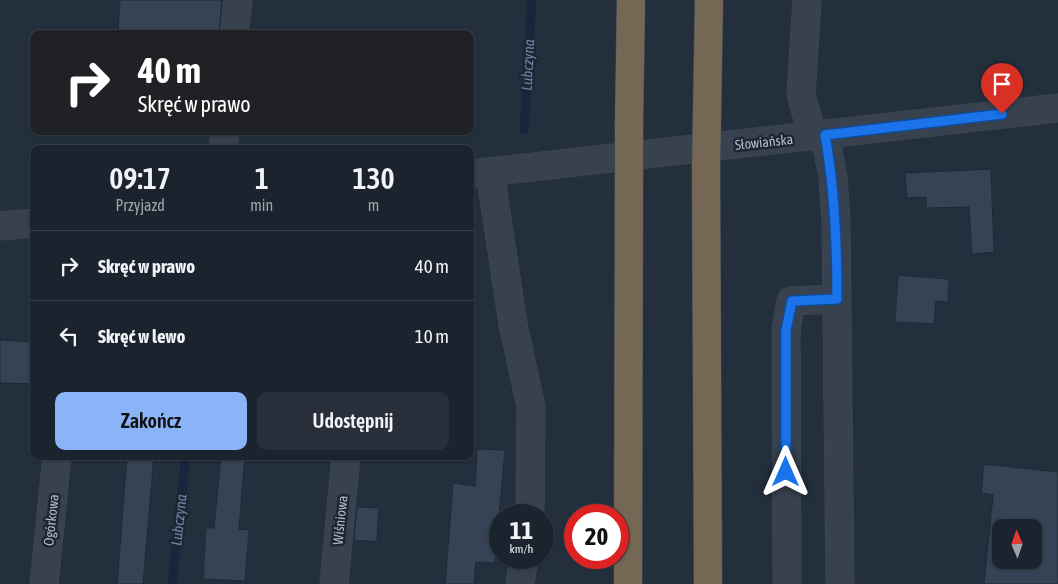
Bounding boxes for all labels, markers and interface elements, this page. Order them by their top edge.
water label: Lubczyna [518,39,537,91]
icon: right [55,50,120,115]
text: 40 m [138,50,201,90]
pin [981,63,1023,114]
icon: arrive [988,70,1016,98]
text: Skręć w prawo [138,91,251,117]
street label: Słowiańska [734,131,794,153]
text: 09:17 [109,161,171,195]
text: 1 [255,161,269,195]
text: 130 [352,161,395,195]
text: Przyjazd [116,196,165,214]
text: min [250,196,273,214]
text: m [368,196,379,214]
icon: right [55,252,83,280]
text: Skręć w prawo [98,255,195,277]
text: 40 m [415,255,449,277]
icon: left [55,322,83,350]
text: Skręć w lewo [98,325,185,347]
text: 10 m [415,325,449,347]
button: Zakończ [55,392,247,450]
button: Udostępnij [257,392,449,450]
position arrow [759,445,811,497]
street label: Ogórkowa [40,493,62,547]
water label: Lubczyna [167,493,190,546]
street label: Wiśniowa [329,495,351,545]
speed limit sign: 20 [564,504,629,569]
text: 11 [510,516,533,544]
north arrow [992,519,1042,569]
map controls [992,519,1042,569]
text: km/h [510,542,533,556]

